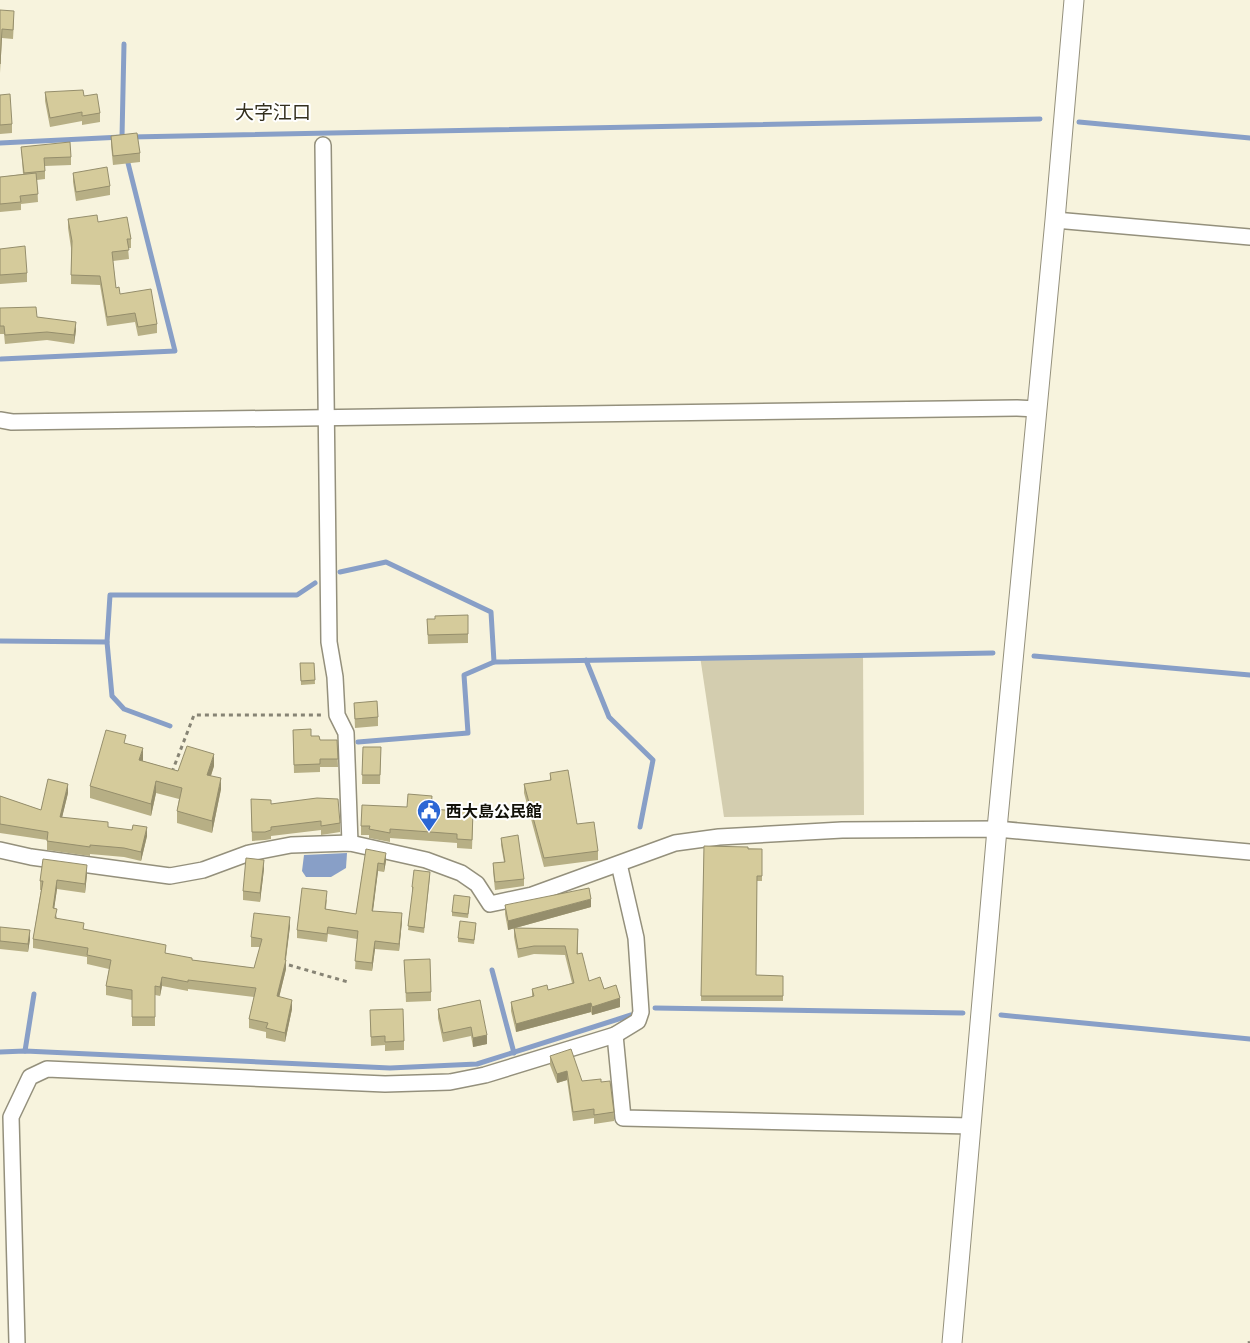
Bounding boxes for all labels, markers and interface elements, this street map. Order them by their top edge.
district label: 大字江口 [235,101,311,123]
public building icon: 西大島公民館 [416,798,442,832]
place label: 西大島公民館 [446,802,542,820]

